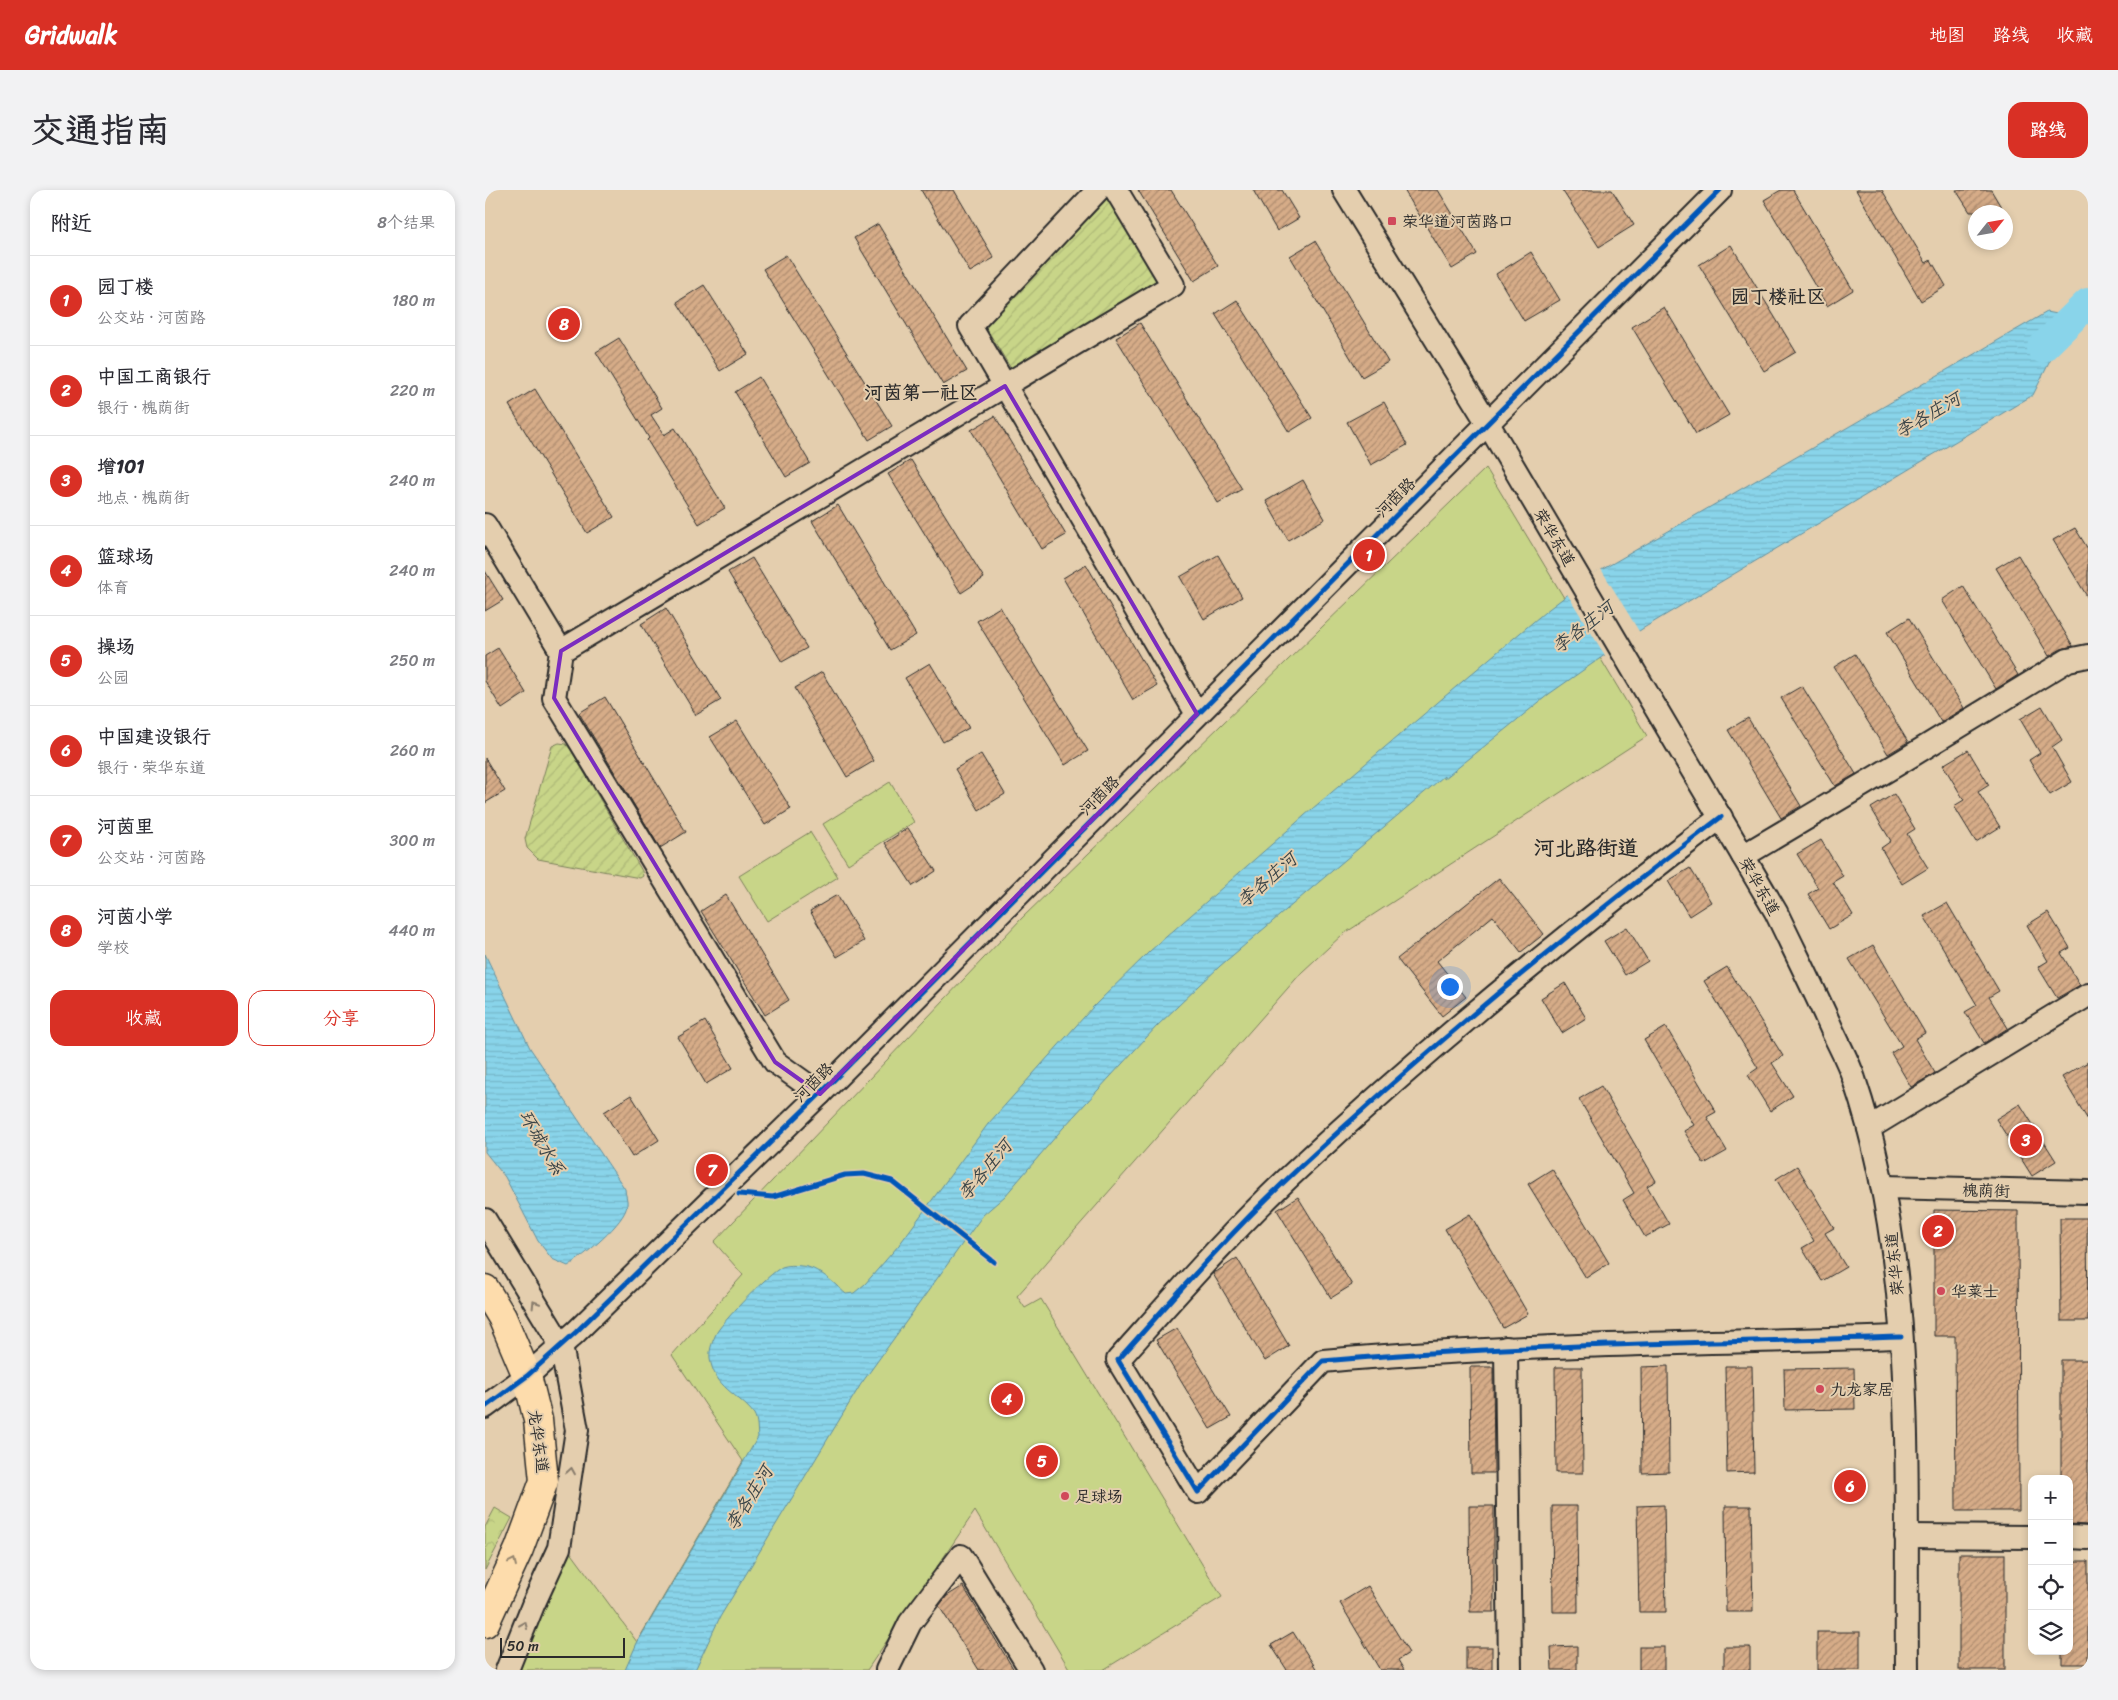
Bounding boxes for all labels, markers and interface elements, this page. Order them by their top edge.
text: Gridwalk [25,14,117,56]
text: 地图 [1929,19,1965,51]
text: 路线 [1993,19,2029,51]
text: 收藏 [2057,19,2093,51]
text: 交通指南 [30,99,170,161]
button: 路线 [2008,102,2088,158]
text: 附近 [50,204,92,242]
north arrow [1968,205,2013,250]
place label: 荣华道河茵路口 [1402,207,1514,236]
text: 8个结果 [377,208,435,237]
marker: 荣华道河茵路口 [1386,215,1398,227]
text: 园丁楼 [97,270,154,303]
district label: 园丁楼社区 [1730,280,1826,313]
text: 1 [63,286,69,315]
text: 180 m [392,286,435,315]
text: 公交站 · 河茵路 [97,303,206,332]
pin: 8 [548,305,580,343]
text: 中国工商银行 [97,360,211,393]
text: 2 [61,376,71,405]
text: 220 m [390,376,435,405]
district label: 河茵第一社区 [864,376,978,409]
water label: 李各庄河 [1889,382,1970,447]
text: 银行 · 槐荫街 [97,393,190,422]
text: 增101 [97,450,144,483]
text: 3 [62,466,70,495]
text: 240 m [389,466,435,495]
street label: 河茵路 [1368,470,1423,525]
text: 地点 · 槐荫街 [97,483,190,512]
street label: 荣华东道 [1526,502,1583,572]
pin: 1 [1353,536,1385,574]
text: 篮球场 [97,540,154,573]
text: 4 [61,556,71,585]
text: 240 m [389,556,435,585]
text: 体育 [97,573,129,602]
water label: 李各庄河 [1545,590,1624,662]
text: 操场 [97,630,135,663]
text: 5 [61,646,71,675]
text: 250 m [389,646,435,675]
text: 公园 [97,663,129,692]
text: 中国建设银行 [97,720,211,753]
text: 6 [61,736,71,765]
text: 260 m [390,736,435,765]
text: 银行 · 荣华东道 [97,753,206,782]
street label: 河茵路 [1072,768,1127,823]
text: 河茵里 [97,810,154,843]
text: 7 [61,826,71,855]
text: 300 m [390,826,435,855]
district label: 河北路街道 [1534,829,1639,867]
water label: 李各庄河 [1229,842,1307,916]
text: 公交站 · 河茵路 [97,843,206,872]
street label: 荣华东道 [1731,851,1788,921]
text: 河茵小学 [97,900,173,933]
text: 8 [61,916,71,945]
text: 440 m [388,916,435,945]
text: 学校 [97,933,129,962]
your location [1437,974,1463,1000]
button: 收藏 [50,990,238,1046]
button: 分享 [248,990,435,1046]
street label: 河茵路 [786,1055,841,1110]
water label: 环城水系 [510,1104,574,1182]
pin: 3 [2010,1121,2042,1159]
water label: 李各庄河 [950,1130,1022,1208]
pin: 7 [696,1151,728,1189]
street label: 槐荫街 [1962,1176,2010,1205]
pin: 2 [1922,1212,1954,1250]
street label: 荣华东道 [1877,1231,1912,1297]
place label: 华莱士 [1951,1277,1999,1306]
marker: 华莱士 [1935,1285,1947,1297]
one-way arrow [532,1301,542,1310]
place label: 九龙家居 [1830,1375,1894,1404]
pin: 4 [991,1380,1023,1418]
marker: 九龙家居 [1814,1383,1826,1395]
street label: 龙华东道 [520,1407,557,1475]
pin: 5 [1026,1442,1058,1480]
water label: 李各庄河 [716,1456,783,1537]
one-way arrow [565,1466,575,1475]
pin: 6 [1834,1467,1866,1505]
map controls [2028,1475,2073,1655]
button: + [2028,1475,2073,1520]
place label: 足球场 [1075,1482,1123,1511]
marker: 足球场 [1059,1490,1071,1502]
button: − [2028,1520,2073,1565]
one-way arrow [507,1559,517,1568]
button: locate [2028,1565,2073,1610]
button: layers [2028,1610,2073,1655]
one-way arrow [518,1621,529,1630]
text: 50 m [507,1634,539,1659]
scale bar [500,1635,625,1658]

